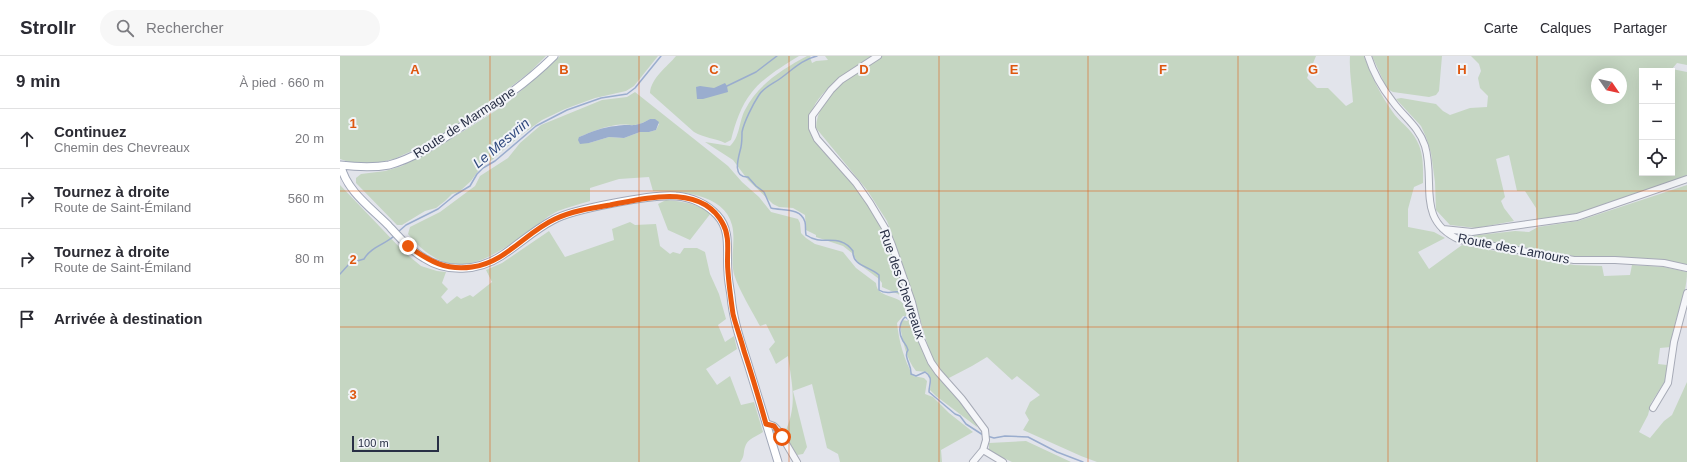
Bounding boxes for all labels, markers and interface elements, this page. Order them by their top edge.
search box [100,10,380,46]
text: Strollr [20,17,76,38]
icon: search [114,17,136,39]
text: Rechercher [146,19,224,36]
text: Carte [1484,20,1518,36]
text: Calques [1540,20,1591,36]
text: Partager [1613,20,1667,36]
text: A [410,62,420,77]
text: B [559,62,569,77]
text: C [709,62,719,77]
text: D [859,62,869,77]
text: E [1010,62,1019,77]
text: F [1159,62,1167,77]
text: G [1308,62,1318,77]
text: H [1457,62,1467,77]
north arrow [1591,68,1627,104]
map controls [1639,68,1675,176]
button: + [1639,68,1675,104]
text: 9 min [16,72,60,91]
text: À pied · 660 m [239,75,324,90]
street label: Route de Marmagne [410,84,518,161]
button: − [1639,104,1675,140]
water label: Le Mesvrin [470,115,533,171]
text: 1 [349,116,357,131]
text: Continuez [54,123,127,140]
icon: ahead [16,128,38,150]
text: 20 m [295,131,324,146]
text: Chemin des Chevreaux [54,140,190,155]
button: locate [1639,140,1675,176]
text: Tournez à droite [54,183,170,200]
icon: right [16,188,38,210]
text: 560 m [288,191,324,206]
text: Route de Saint-Émiland [54,200,191,215]
street label: Rue des Chevreaux [877,227,928,341]
street label: Route des Lamours [1457,230,1572,267]
route end [399,237,417,255]
text: Tournez à droite [54,243,170,260]
icon: right [16,248,38,270]
text: 80 m [295,251,324,266]
text: 2 [349,252,357,267]
text: Route de Saint-Émiland [54,260,191,275]
icon: arrive [16,308,38,330]
text: Arrivée à destination [54,310,202,327]
text: 3 [349,387,357,402]
route start [773,428,791,446]
scale bar [352,434,439,453]
text: 100 m [358,437,389,449]

